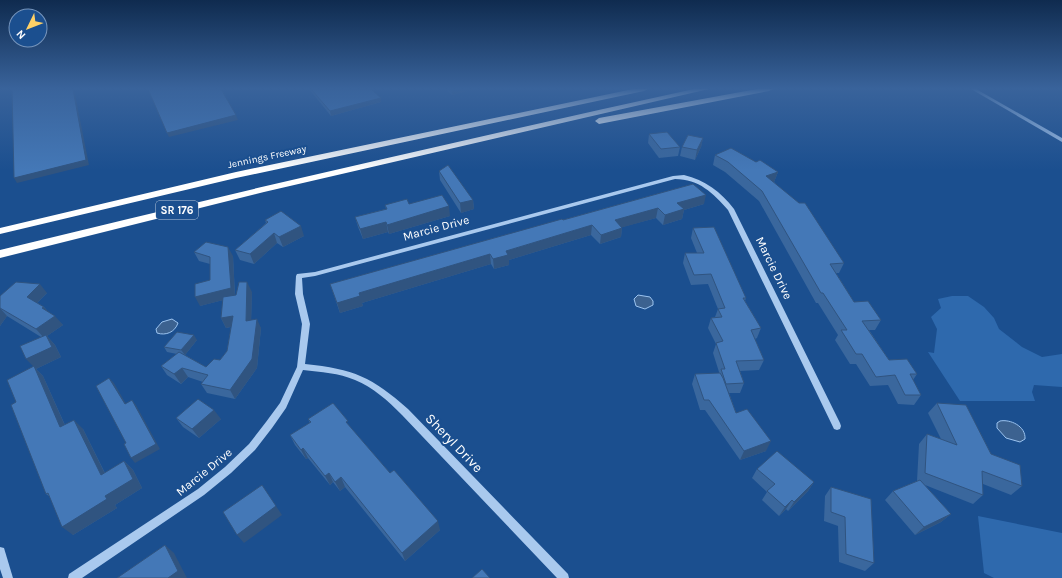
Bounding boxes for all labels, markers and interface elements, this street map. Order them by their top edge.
north arrow [8,8,48,48]
text: N [14,27,28,42]
street label: Jennings Freeway [227,143,308,171]
road number: SR 176 [156,201,198,219]
street label: Marcie Drive [401,212,471,244]
street label: Marcie Drive [753,234,795,302]
street label: Sheryl Drive [422,410,486,476]
street label: Marcie Drive [173,445,235,499]

